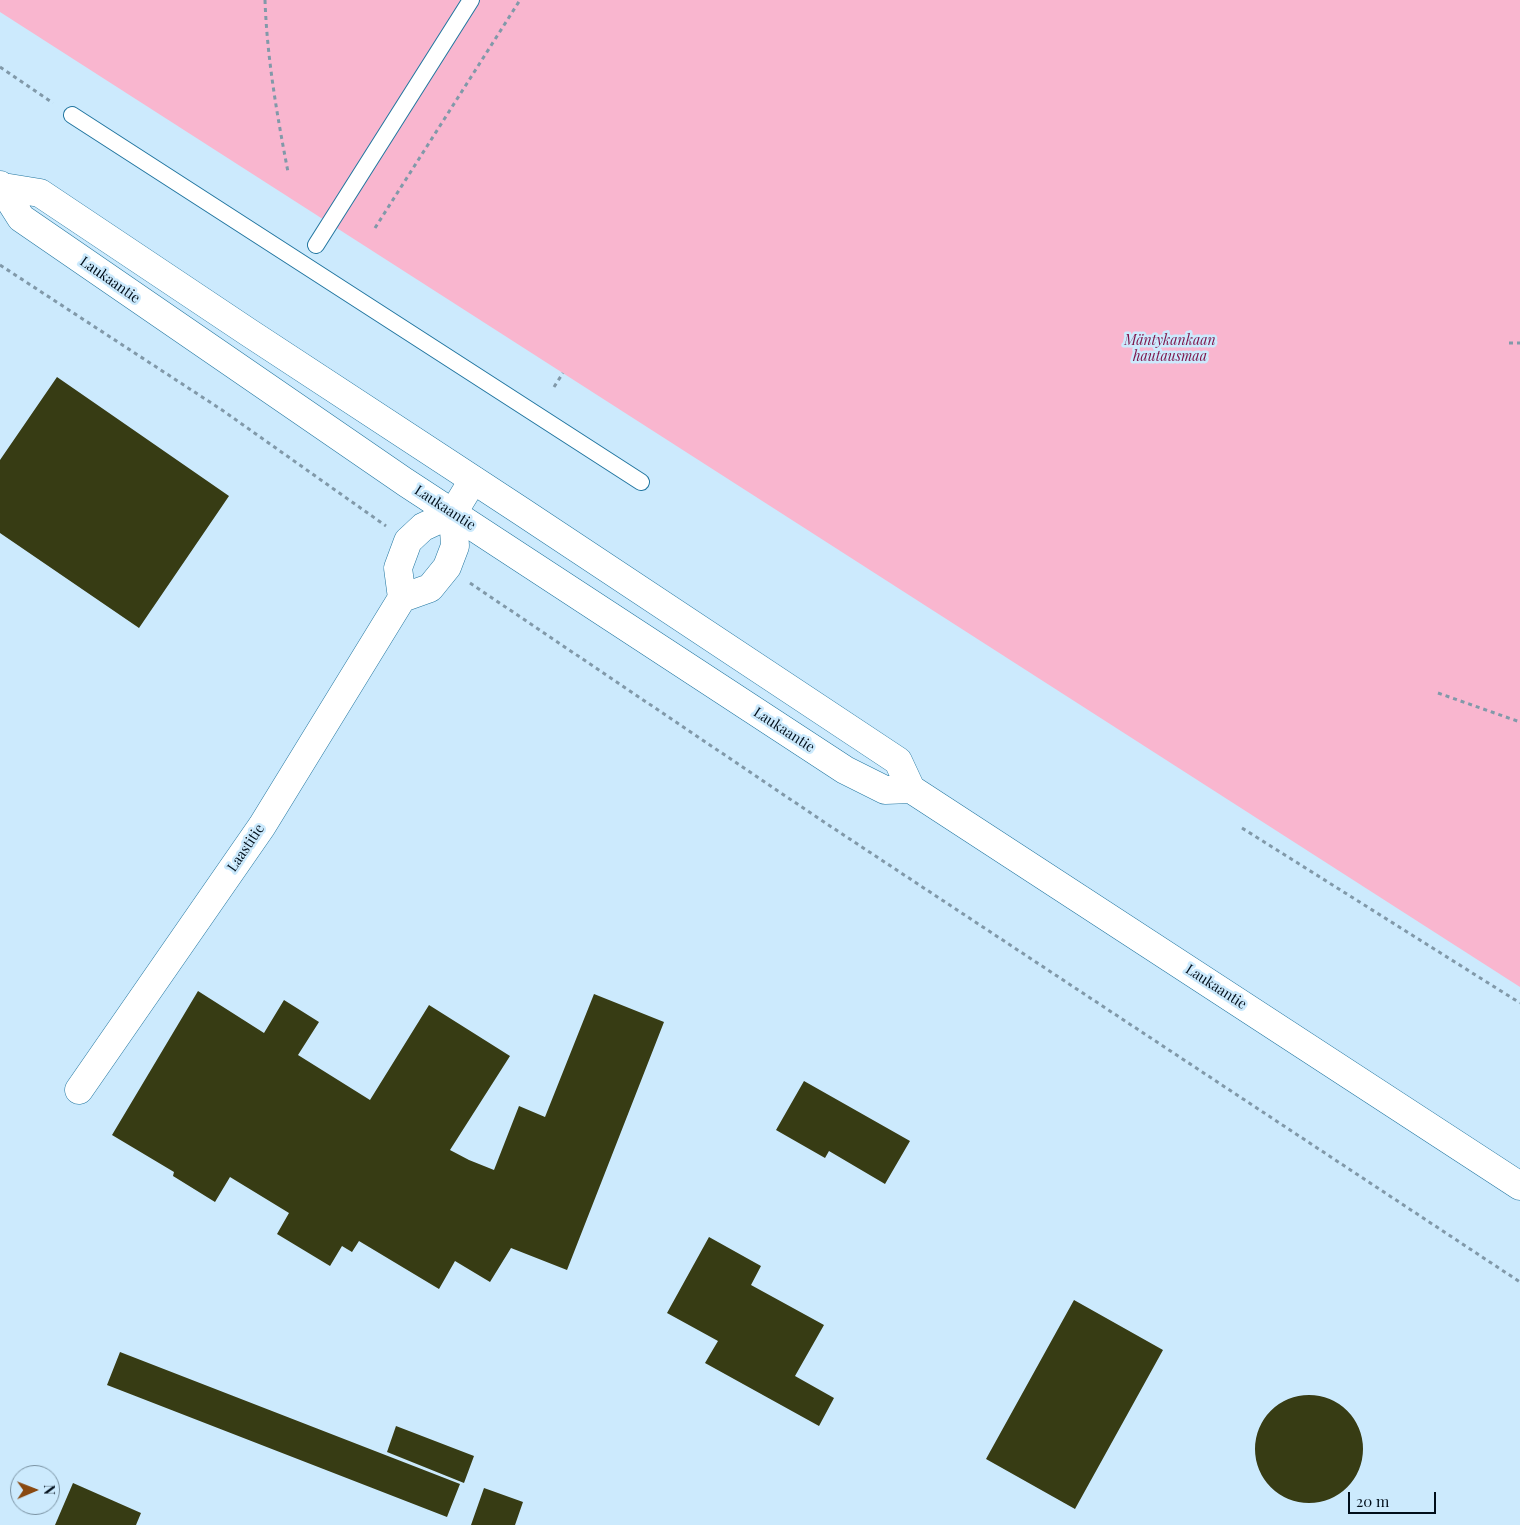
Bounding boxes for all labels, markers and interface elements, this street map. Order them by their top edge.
street label: Laukaantie [77,253,143,307]
park label: Mäntykankaan hautausmaa [1124,333,1216,366]
street label: Laukaantie [411,482,479,534]
street label: Laukaantie [750,704,818,756]
street label: Laastitie [224,821,268,875]
street label: Laukaantie [1182,961,1250,1013]
north arrow [10,1465,60,1515]
scale bar [1350,1482,1438,1514]
text: N [40,1485,59,1495]
text: 20 m [1356,1491,1389,1511]

